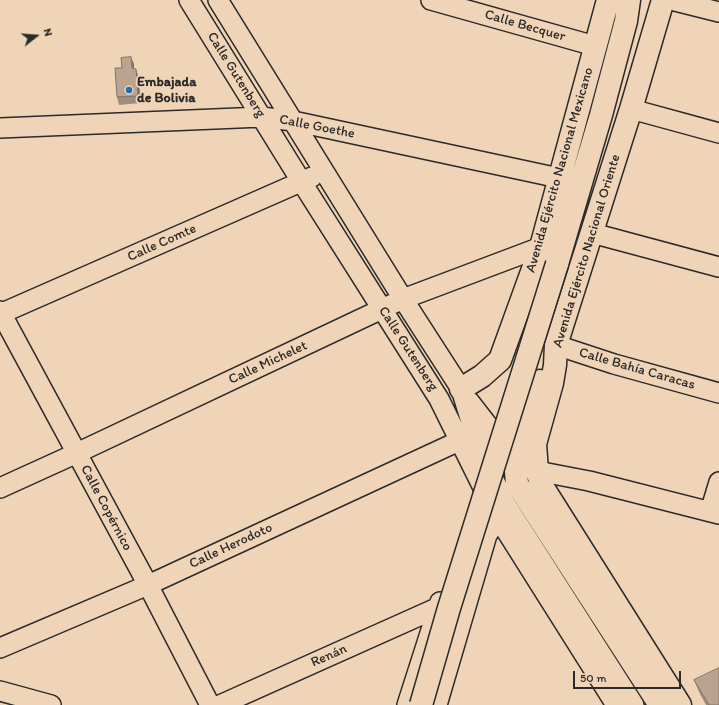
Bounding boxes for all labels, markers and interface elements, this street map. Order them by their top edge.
street label: Calle Becquer [483,6,567,46]
north arrow [16,16,56,56]
text: N [41,27,55,38]
street label: Calle Gutenberg [203,29,269,121]
street label: Avenida Ejército Nacional Mexicano [523,65,597,275]
place label: Embajada de Bolivia [137,74,196,106]
marker: Embajada de Bolivia [124,85,134,95]
street label: Calle Goethe [278,111,356,143]
street label: Avenida Ejército Nacional Oriente [550,152,624,350]
street label: Calle Comte [125,220,199,266]
street label: Calle Gutenberg [374,304,442,394]
street label: Calle Michelet [226,337,310,389]
street label: Calle Bahía Caracas [577,344,697,394]
street label: Calle Copérnico [76,462,136,554]
street label: Calle Herodoto [187,519,275,573]
street label: Renán [308,641,350,671]
scale bar [575,663,683,689]
text: 50 m [580,671,606,685]

